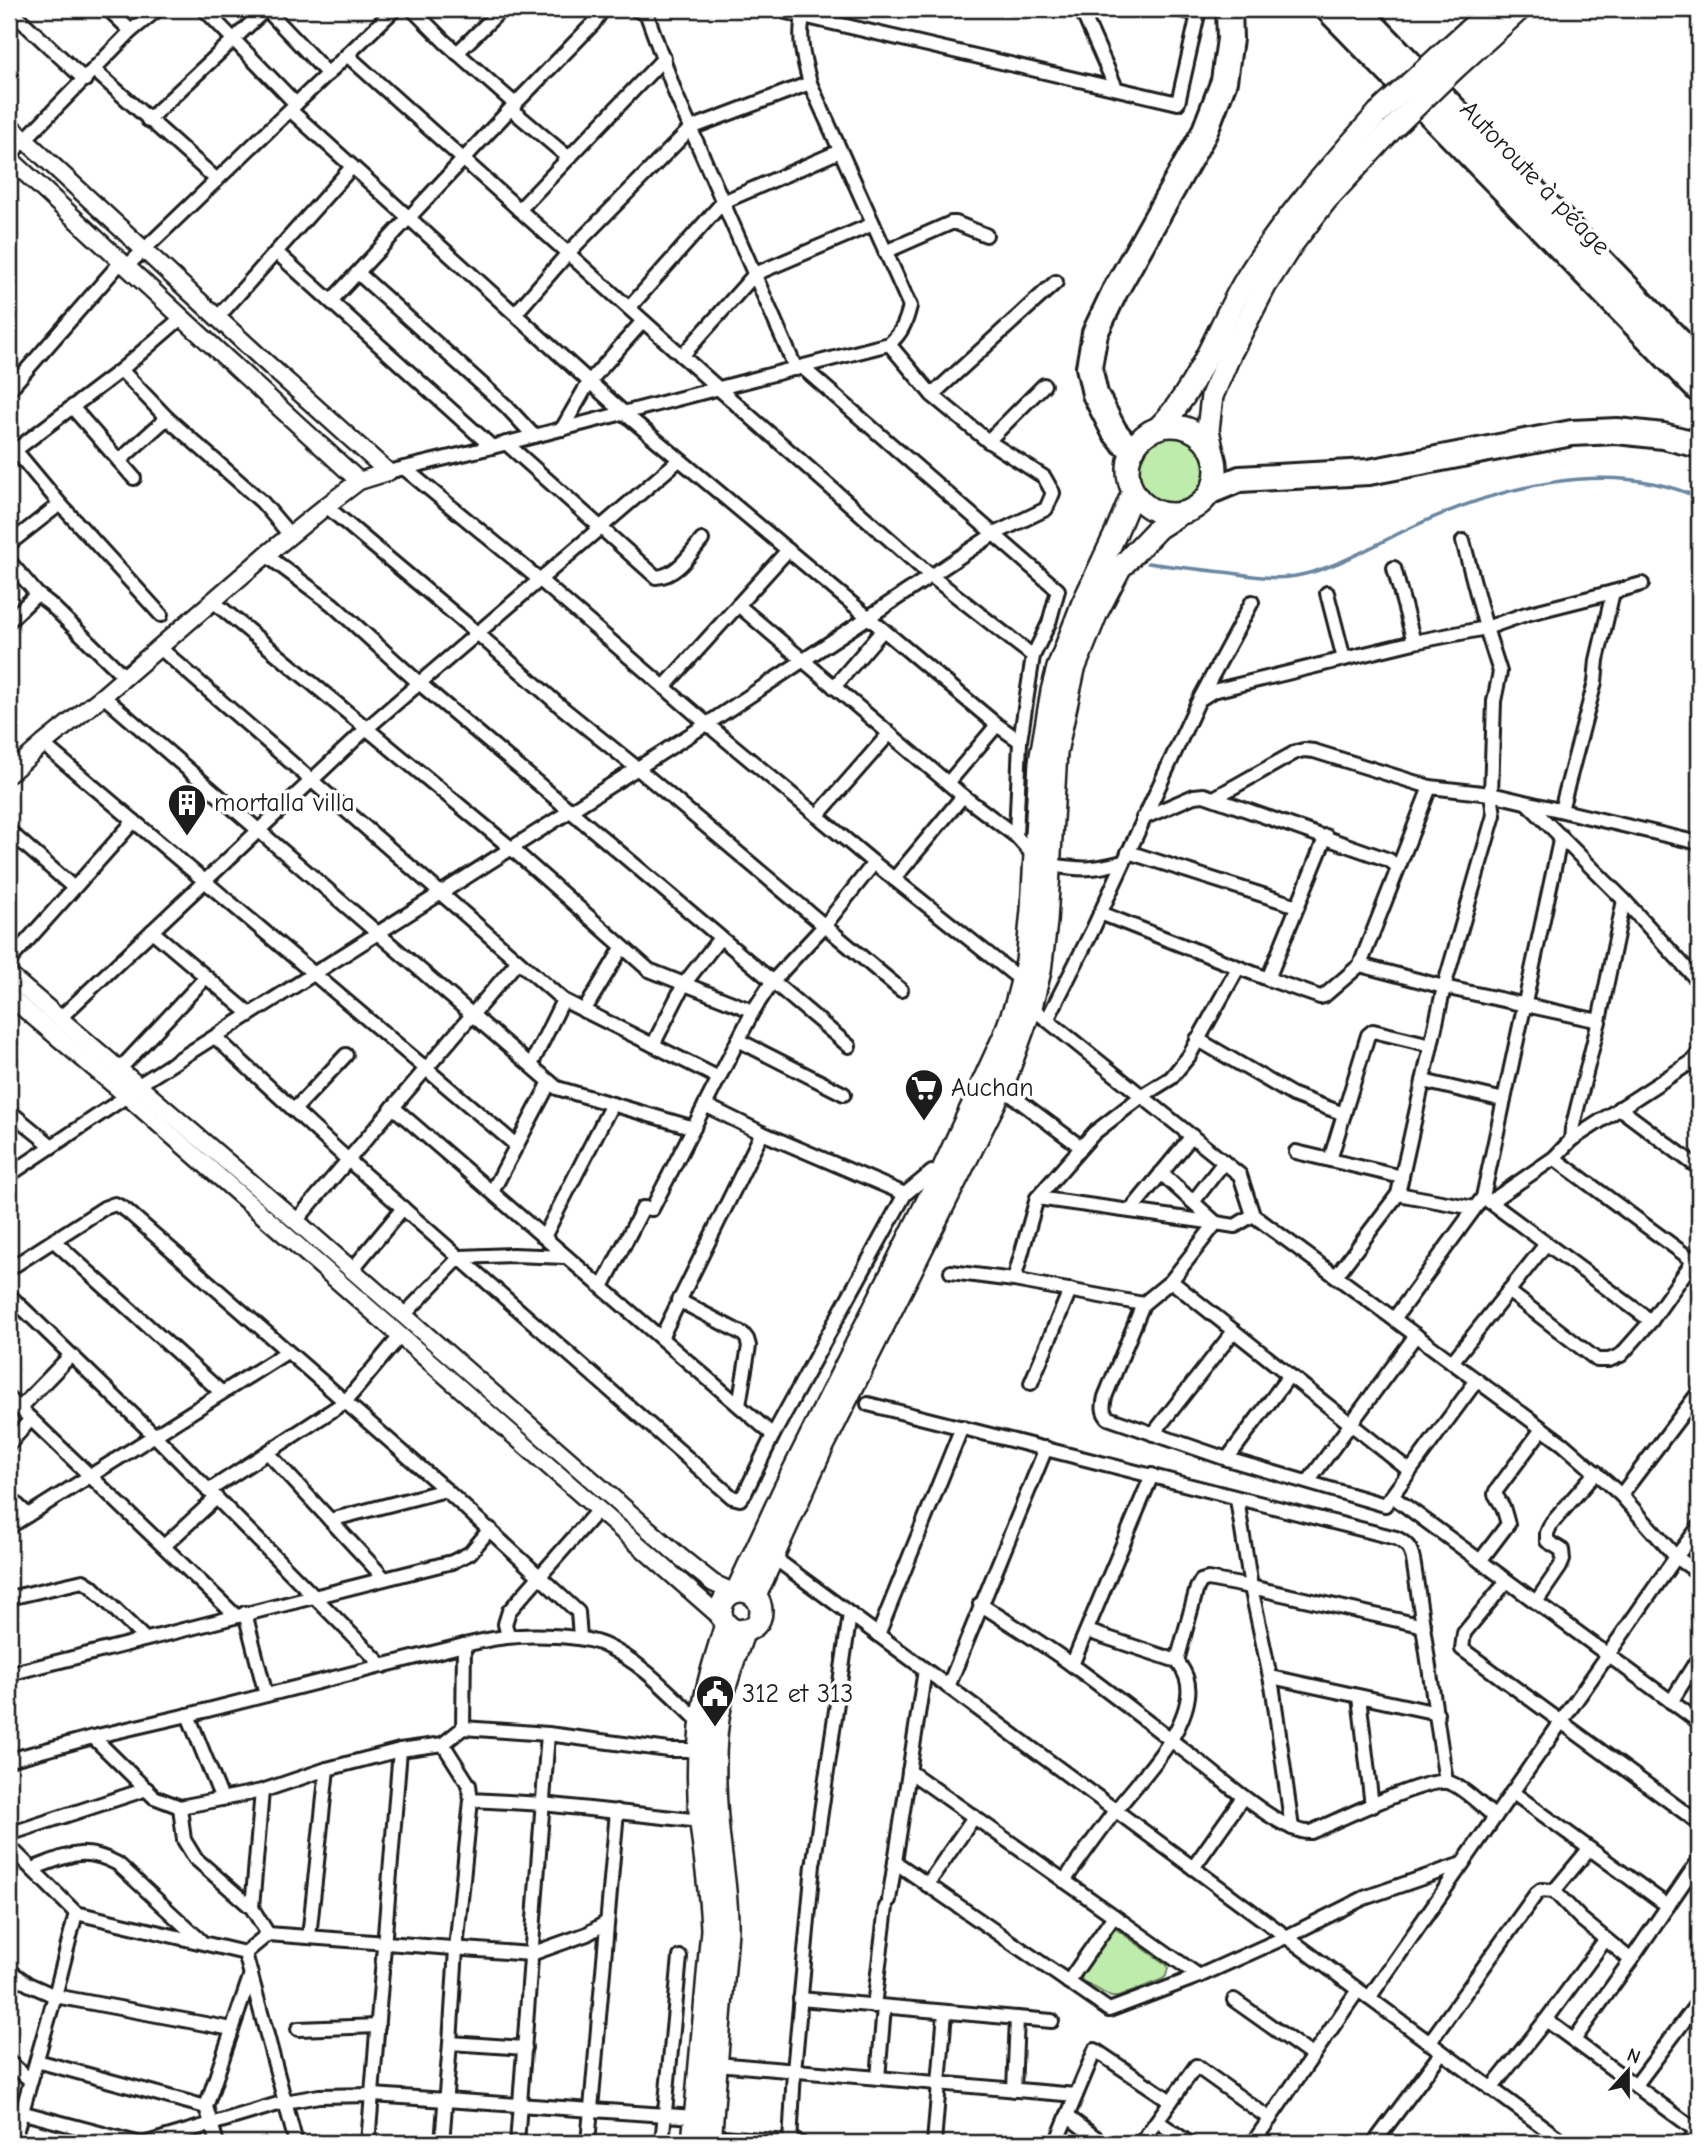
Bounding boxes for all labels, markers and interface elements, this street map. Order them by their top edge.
street label: Autoroute à péage [1454,94,1616,262]
building icon: mortalla villa [166,782,208,837]
place label: mortalla villa [214,788,355,818]
supermarket icon: Auchan [903,1067,945,1122]
place label: Auchan [951,1073,1034,1103]
public building icon: 312 et 313 [694,1673,736,1728]
place label: 312 et 313 [742,1679,854,1709]
north arrow [1592,2036,1662,2106]
text: N [1624,2044,1643,2069]

